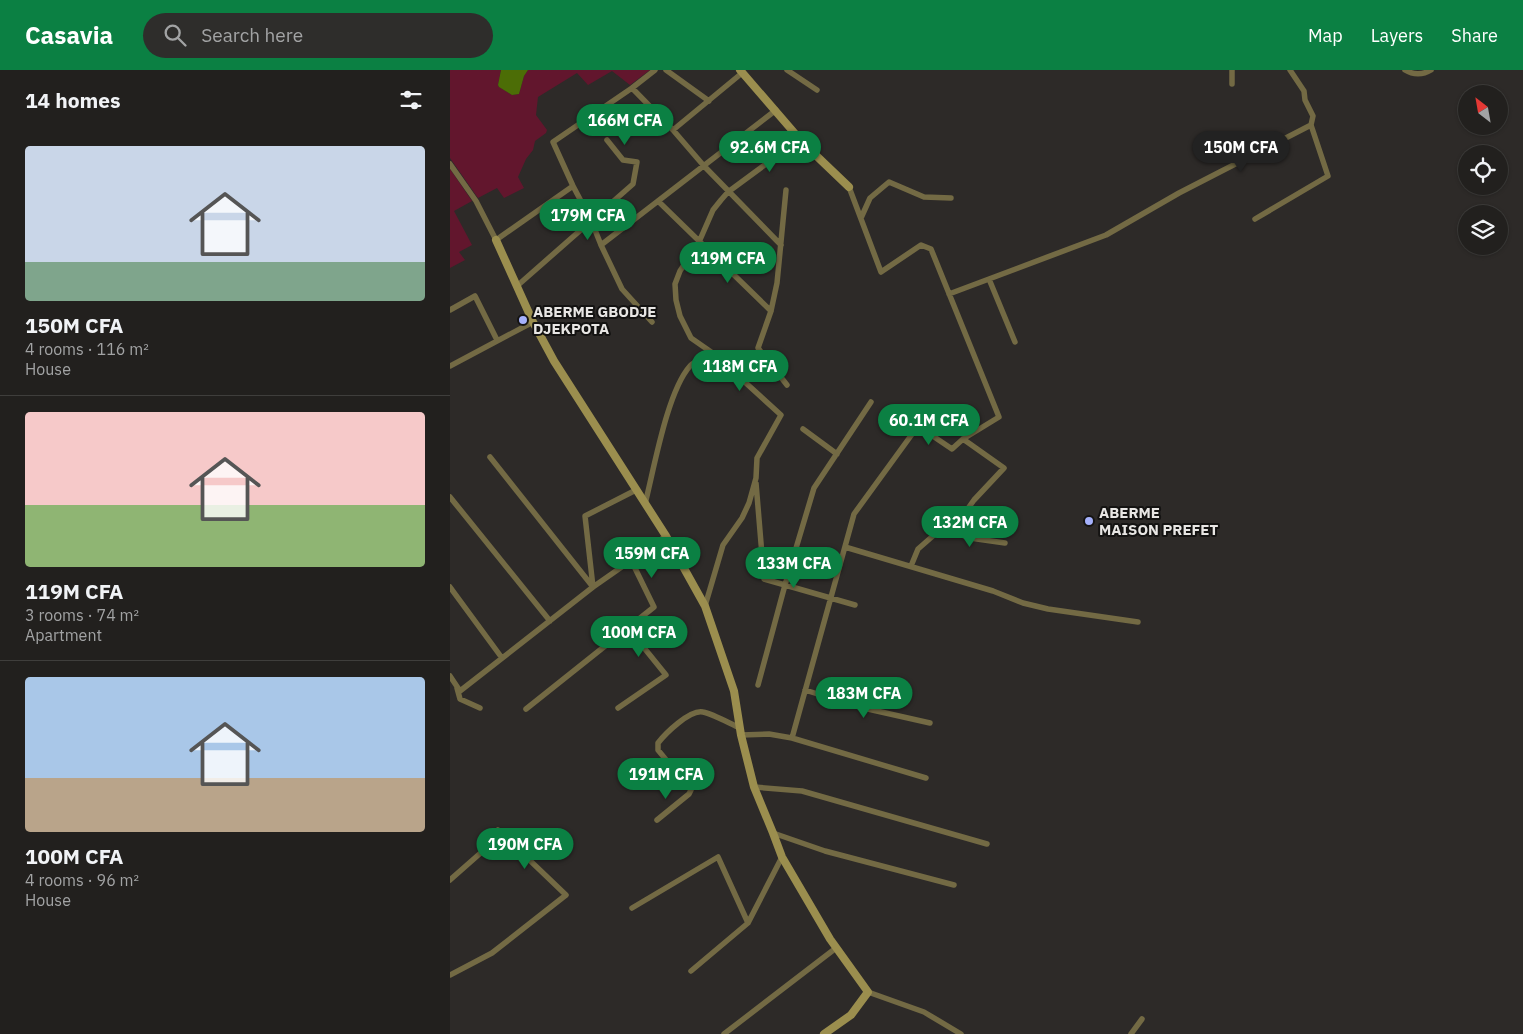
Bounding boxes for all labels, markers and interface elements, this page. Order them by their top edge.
search box [143,13,493,58]
text: Casavia [25,19,113,51]
icon: search [161,21,189,49]
text: Search here [201,23,303,47]
text: Map [1308,24,1343,47]
text: Layers [1371,24,1423,47]
text: Share [1451,24,1498,47]
north arrow [1458,85,1508,135]
map controls [1458,85,1508,255]
text: 14 homes [25,86,121,114]
icon: filters [397,86,425,114]
pin: 166M CFA [573,104,677,146]
text: 166M CFA [587,110,663,130]
pin: 92.6M CFA [713,131,827,173]
pin: 150M CFA [1189,131,1293,173]
text: 92.6M CFA [730,137,810,157]
text: 150M CFA [1203,137,1279,157]
button: locate [1458,145,1508,195]
icon: home [180,179,270,269]
pin: 179M CFA [536,198,640,241]
text: 179M CFA [550,205,626,225]
button: layers [1458,205,1508,255]
pin: 119M CFA [676,242,780,284]
text: 119M CFA [690,248,766,268]
place label: ABERME GBODJE DJEKPOTA [533,302,656,338]
text: 150M CFA [25,311,123,339]
marker: ABERME GBODJE DJEKPOTA [517,314,529,326]
text: 4 rooms · 116 m² [25,339,149,359]
pin: 118M CFA [688,350,792,392]
text: 118M CFA [702,356,778,376]
text: House [25,359,71,379]
pin: 60.1M CFA [872,404,986,446]
text: 60.1M CFA [889,410,969,430]
icon: home [180,444,270,534]
place label: ABERME MAISON PREFET [1099,503,1218,539]
pin: 132M CFA [918,506,1022,548]
text: 132M CFA [932,512,1008,532]
marker: ABERME MAISON PREFET [1083,515,1095,527]
pin: 159M CFA [600,536,704,579]
text: 159M CFA [614,543,690,563]
pin: 133M CFA [742,546,846,589]
text: 133M CFA [756,553,832,573]
text: 119M CFA [25,577,123,605]
text: 3 rooms · 74 m² [25,605,139,625]
pin: 100M CFA [587,616,691,658]
text: 100M CFA [601,622,677,642]
text: Apartment [25,625,102,645]
pin: 183M CFA [812,676,916,719]
text: 183M CFA [826,683,902,703]
icon: home [180,709,270,799]
pin: 191M CFA [614,758,718,800]
text: 191M CFA [628,764,704,784]
pin: 190M CFA [473,828,577,870]
text: 190M CFA [487,834,563,854]
text: 100M CFA [25,842,123,870]
text: 4 rooms · 96 m² [25,870,139,890]
text: House [25,890,71,910]

